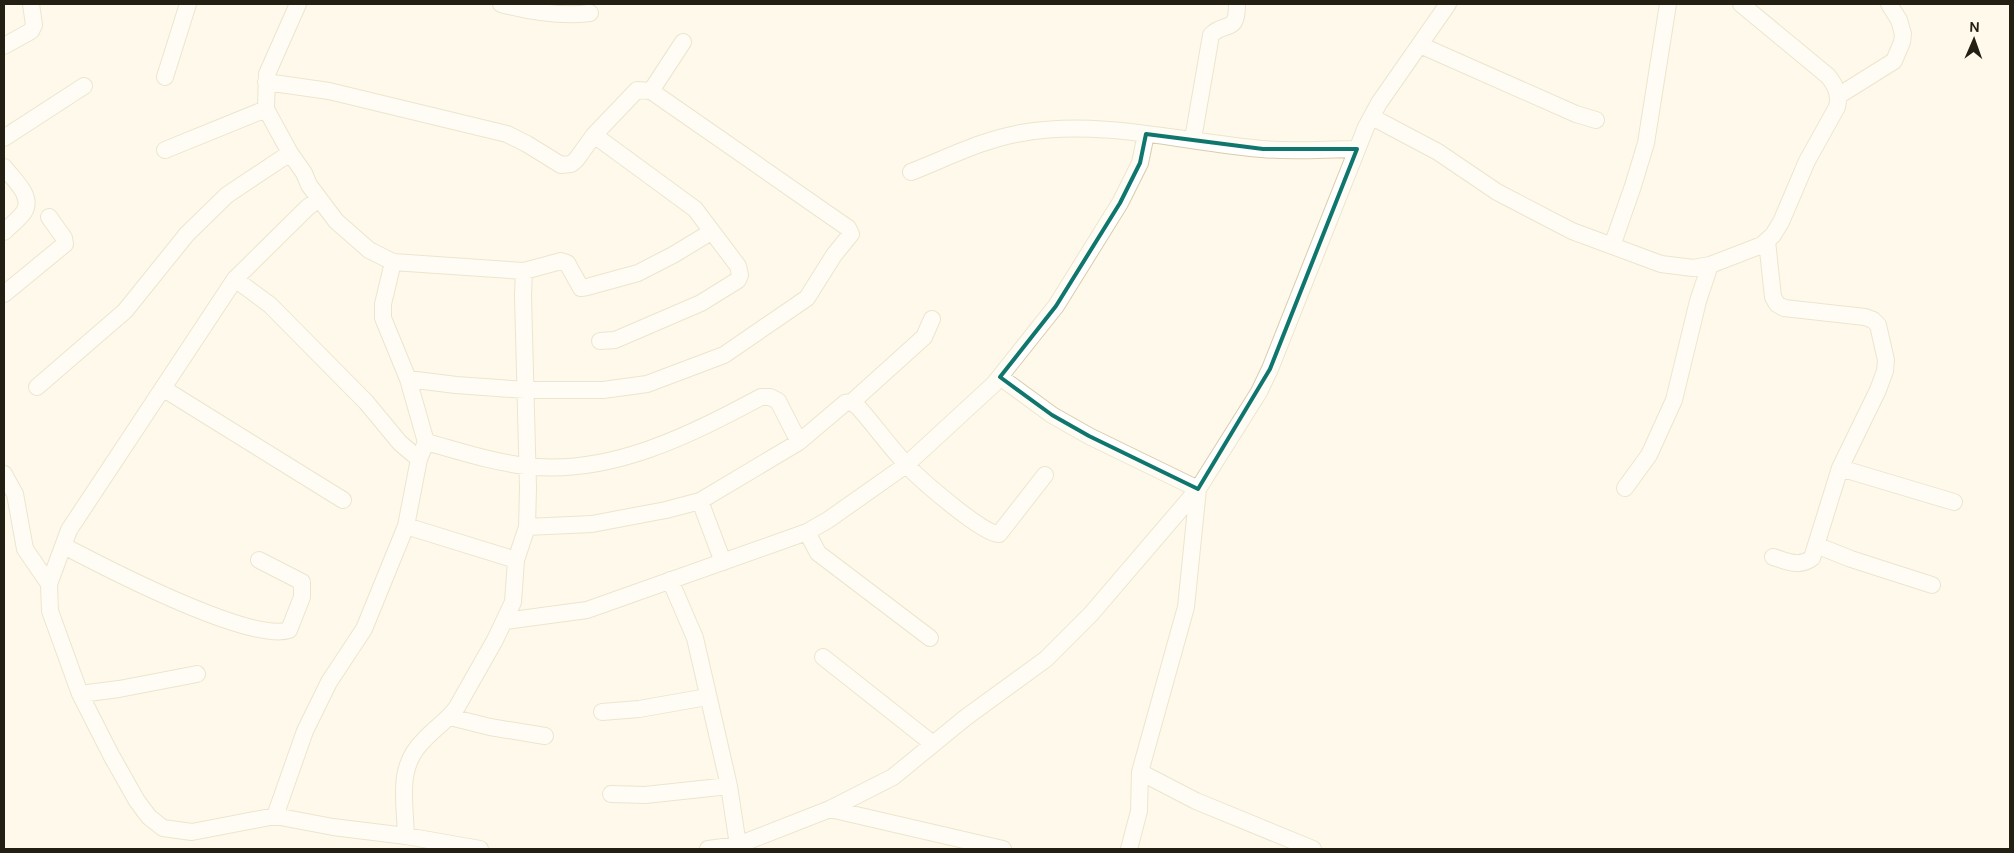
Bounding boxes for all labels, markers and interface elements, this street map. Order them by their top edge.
north arrow [1949,15,1999,65]
text: N [1969,18,1980,36]

